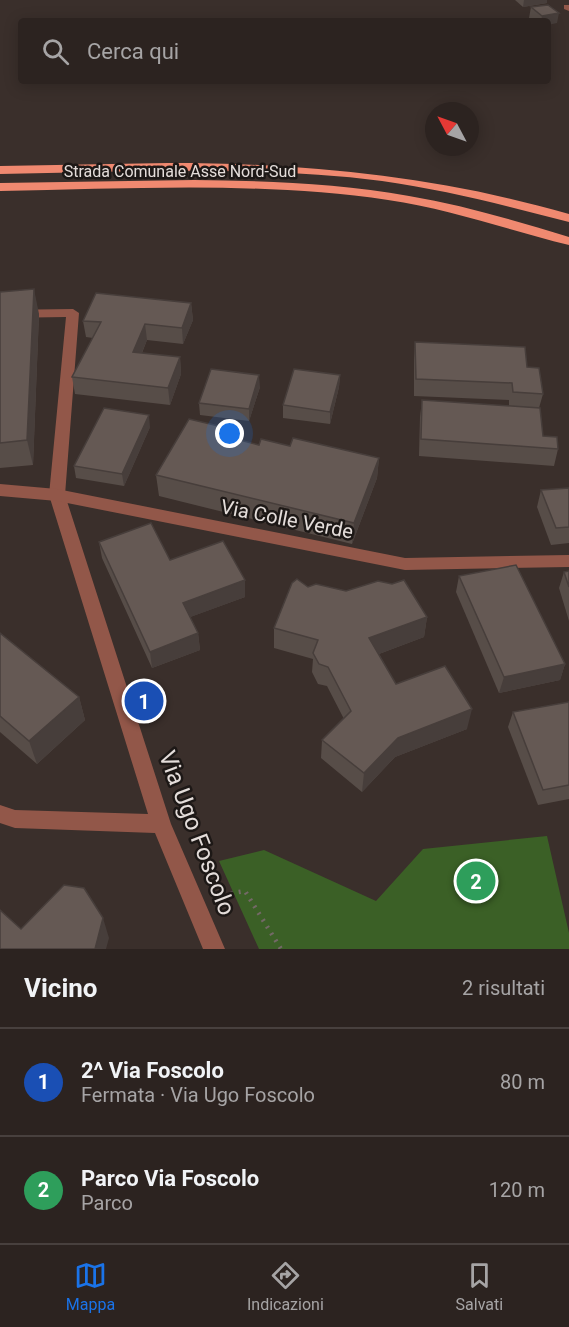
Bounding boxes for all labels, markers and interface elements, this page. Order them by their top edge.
search box [18,18,551,84]
icon: search [39,35,72,68]
text: Cerca qui [87,39,179,64]
north arrow [425,102,479,156]
street label: Strada Comunale Asse Nord-Sud [64,162,296,181]
your location [215,419,244,448]
street label: Via Colle Verde [219,494,355,544]
pin: 1 [124,678,164,724]
street label: Via Ugo Foscolo [153,747,241,919]
pin: 2 [456,858,496,904]
text: Vicino [24,973,98,1003]
text: 2 risultati [462,976,545,1000]
text: 2^ Via Foscolo [81,1058,224,1083]
text: 1 [38,1070,49,1094]
text: 80 m [500,1070,545,1094]
text: Fermata · Via Ugo Foscolo [81,1083,315,1107]
text: Parco Via Foscolo [81,1166,259,1191]
text: 2 [38,1178,49,1202]
text: 120 m [489,1178,545,1202]
text: Parco [81,1191,133,1215]
tab: Mappa [66,1259,115,1314]
tab: Indicazioni [247,1259,324,1314]
tab: Salvati [456,1259,503,1314]

